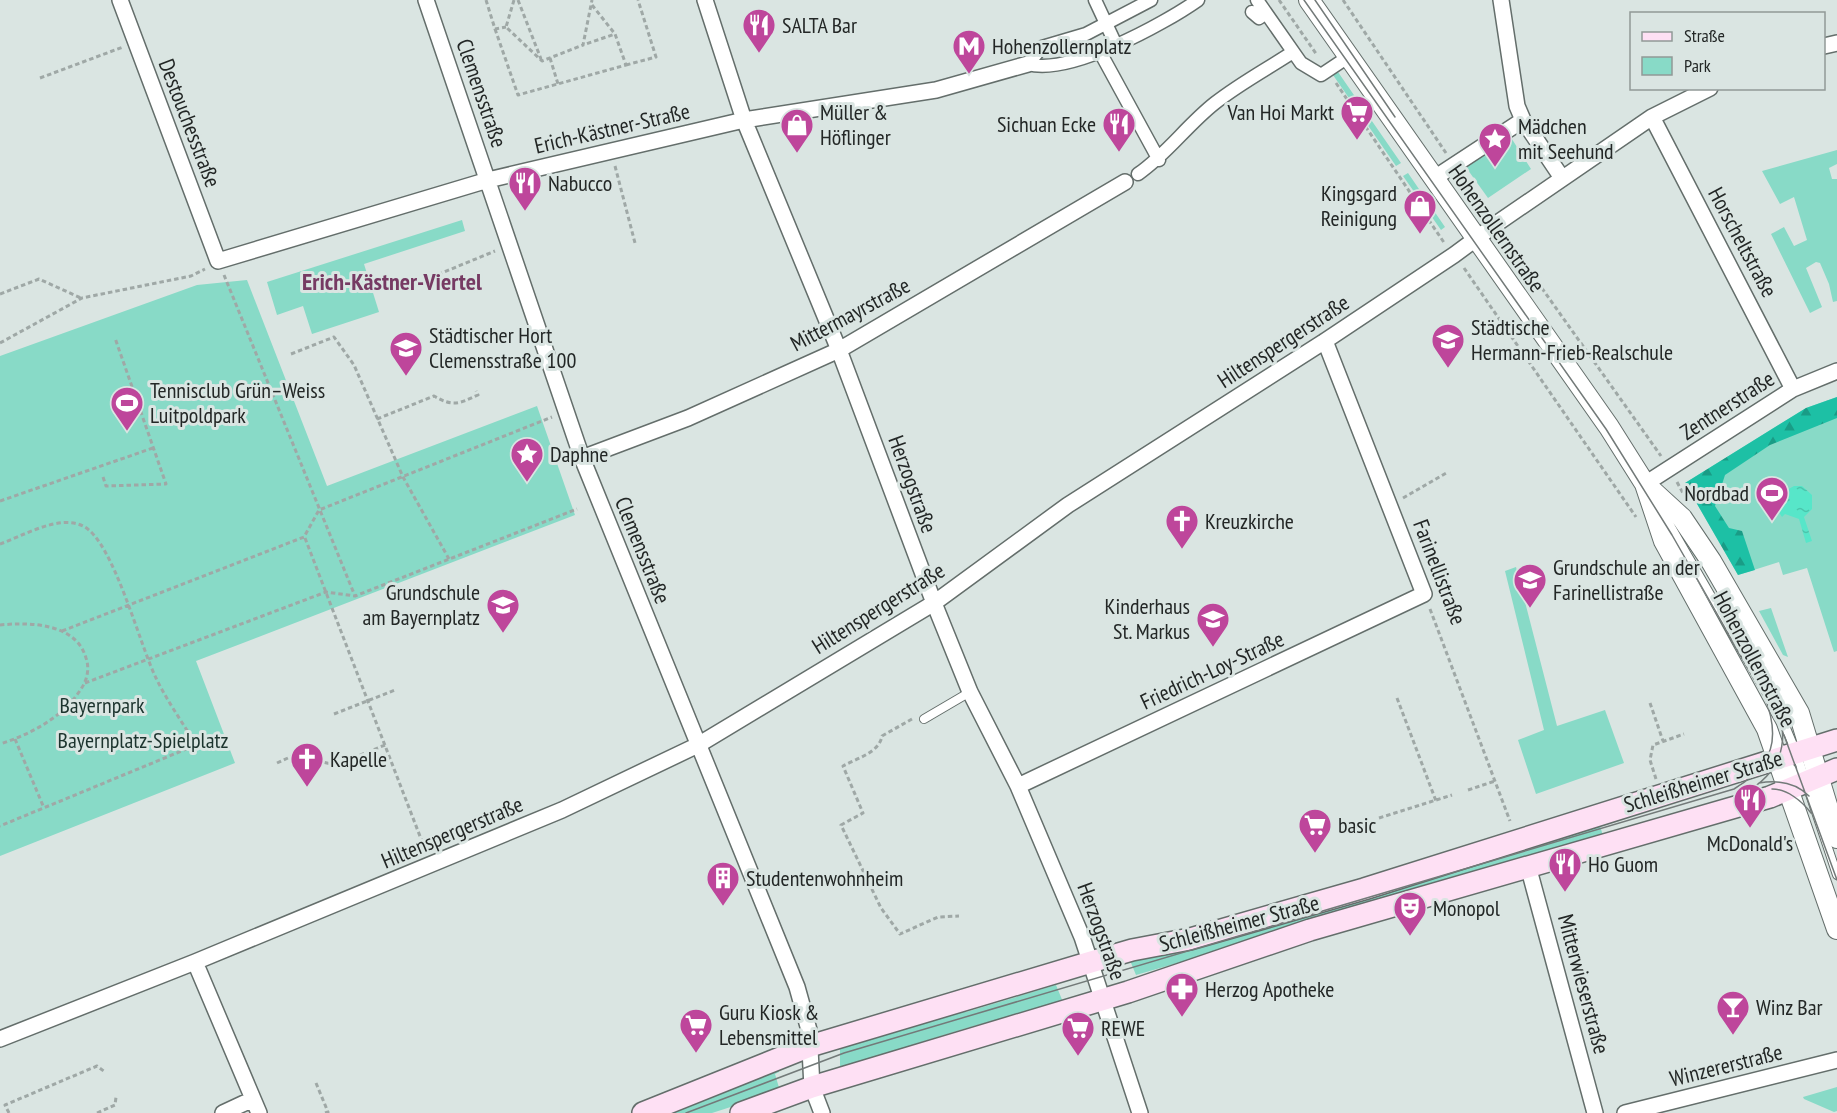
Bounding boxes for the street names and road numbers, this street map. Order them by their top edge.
street label: Clemensstraße [450,35,514,151]
street label: Destouchesstraße [153,55,227,191]
street label: Erich-Kästner-Straße [532,97,692,159]
street label: Hohenzollernstraße [1443,159,1551,297]
street label: Horscheltstraße [1702,182,1784,302]
street label: Mittermayrstraße [785,271,915,357]
street label: Hiltenspergerstraße [1212,288,1354,394]
street label: Zentnerstraße [1675,364,1779,446]
street label: Herzogstraße [882,431,944,537]
street label: Clemensstraße [609,492,677,608]
street label: Farinellistraße [1407,515,1473,629]
street label: Hiltenspergerstraße [806,556,950,660]
street label: Hohenzollernstraße [1707,586,1803,732]
street label: Friedrich-Loy-Straße [1136,624,1288,716]
street label: Schleißheimer Straße [1620,744,1786,818]
street label: Hiltenspergerstraße [377,790,527,874]
street label: Herzogstraße [1071,878,1133,984]
street label: Schleißheimer Straße [1156,888,1322,958]
street label: Mitterwieserstraße [1552,911,1616,1057]
street label: Winzererstraße [1667,1037,1785,1093]

